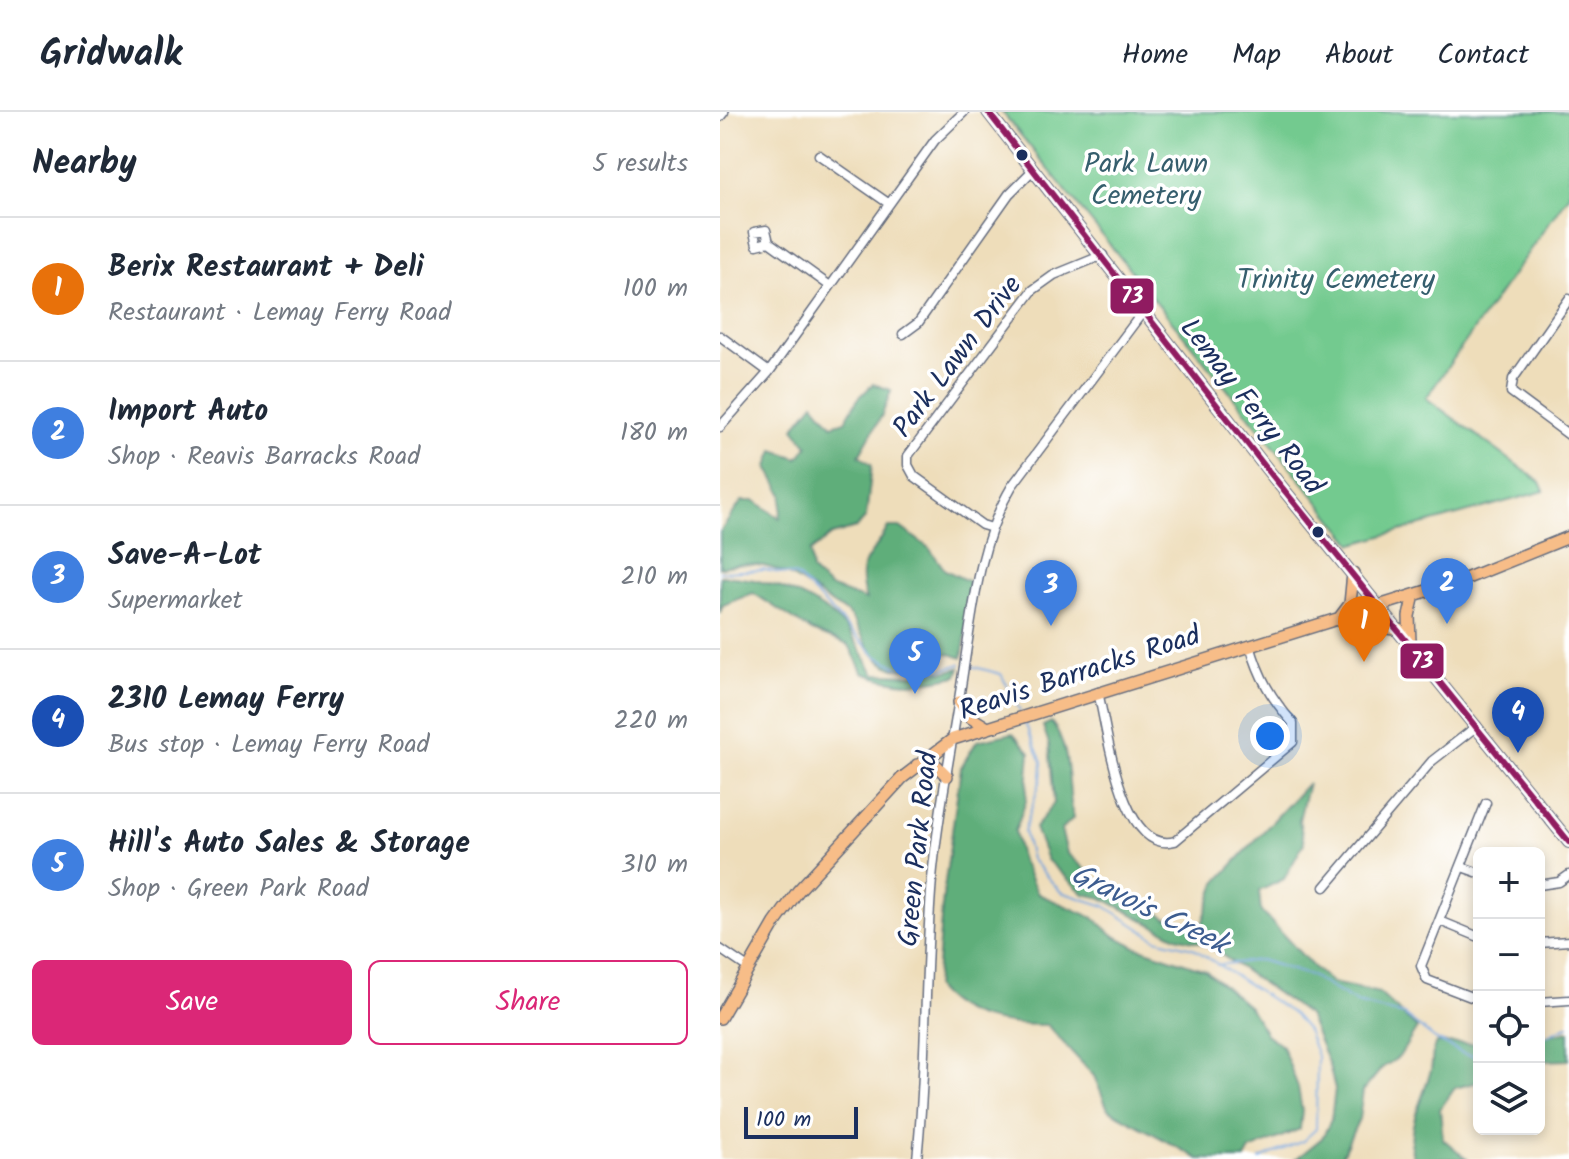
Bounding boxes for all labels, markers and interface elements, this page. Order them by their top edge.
text: Gridwalk [40,25,182,85]
text: Home [1122,33,1188,78]
text: Map [1232,33,1281,78]
text: About [1325,33,1393,78]
text: Contact [1437,33,1529,78]
text: Nearby [32,137,137,191]
park label: Park Lawn Cemetery [1084,142,1208,219]
text: 5 results [592,143,688,185]
unlabelled marker [1014,147,1030,163]
text: Berix Restaurant + Deli [108,244,424,292]
park label: Trinity Cemetery [1237,258,1436,303]
street label: Park Lawn Drive [882,266,1035,448]
text: 1 [54,268,62,310]
text: 100 m [623,268,688,310]
line badge: 73 [1109,277,1155,315]
text: 73 [1121,280,1143,315]
text: Restaurant · Lemay Ferry Road [108,292,451,334]
street label: Lemay Ferry Road [1167,309,1335,506]
text: Import Auto [108,388,268,436]
text: 2 [50,412,66,454]
text: 180 m [620,412,688,454]
text: Shop · Reavis Barracks Road [108,436,420,478]
unlabelled marker [1310,524,1326,540]
text: Save-A-Lot [108,532,262,580]
text: 3 [51,556,65,598]
text: 210 m [621,556,688,598]
pin: 2 [1421,558,1473,624]
pin: 3 [1025,560,1077,626]
text: Supermarket [108,580,243,622]
pin: 1 [1338,596,1390,662]
street label: Reavis Barracks Road [954,613,1207,734]
pin: 5 [889,628,941,694]
line badge: 73 [1399,642,1445,680]
text: 73 [1411,645,1433,680]
text: 2310 Lemay Ferry [108,676,344,724]
pin: 4 [1492,687,1544,753]
text: 4 [51,700,65,742]
text: 220 m [614,700,688,742]
your location [1250,716,1290,756]
text: Bus stop · Lemay Ferry Road [108,724,430,766]
street label: Green Park Road [886,748,952,949]
text: Hill's Auto Sales & Storage [108,820,470,868]
text: 5 [51,844,65,886]
text: 310 m [621,844,688,886]
map controls [1473,847,1545,1135]
button: + [1473,847,1545,919]
water label: Gravois Creek [1062,851,1239,970]
text: Shop · Green Park Road [108,868,369,910]
button: − [1473,919,1545,991]
button: Save [32,960,352,1045]
button: Share [368,960,688,1045]
button: locate [1473,991,1545,1063]
button: layers [1473,1063,1545,1135]
scale bar [744,1103,858,1139]
text: 100 m [756,1103,811,1138]

